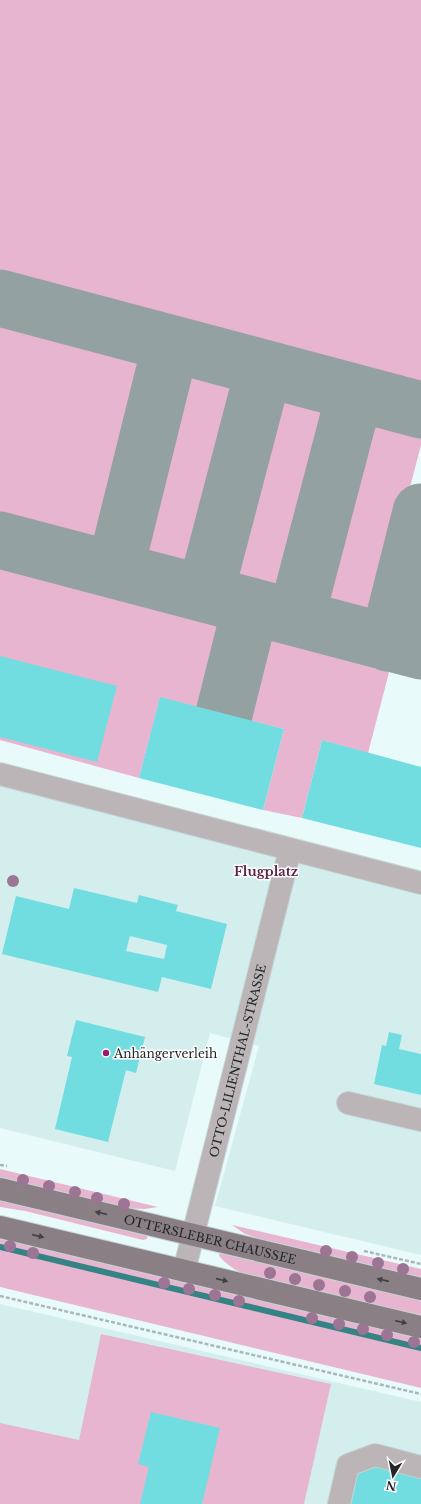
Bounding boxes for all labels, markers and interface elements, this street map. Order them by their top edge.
district label: Flugplatz [234,863,298,880]
street label: OTTO-LILIENTHAL-STRASSE [205,962,269,1159]
place label: Anhängerverleih [113,1046,217,1061]
marker: Anhängerverleih [101,1048,111,1058]
one-way arrow [95,1209,107,1215]
street label: OTTERSLEBER CHAUSSEE [122,1211,298,1267]
one-way arrow [32,1234,44,1240]
one-way arrow [377,1276,389,1282]
one-way arrow [216,1277,228,1283]
one-way arrow [395,1320,407,1326]
north arrow [373,1456,413,1496]
text: N [384,1478,398,1494]

